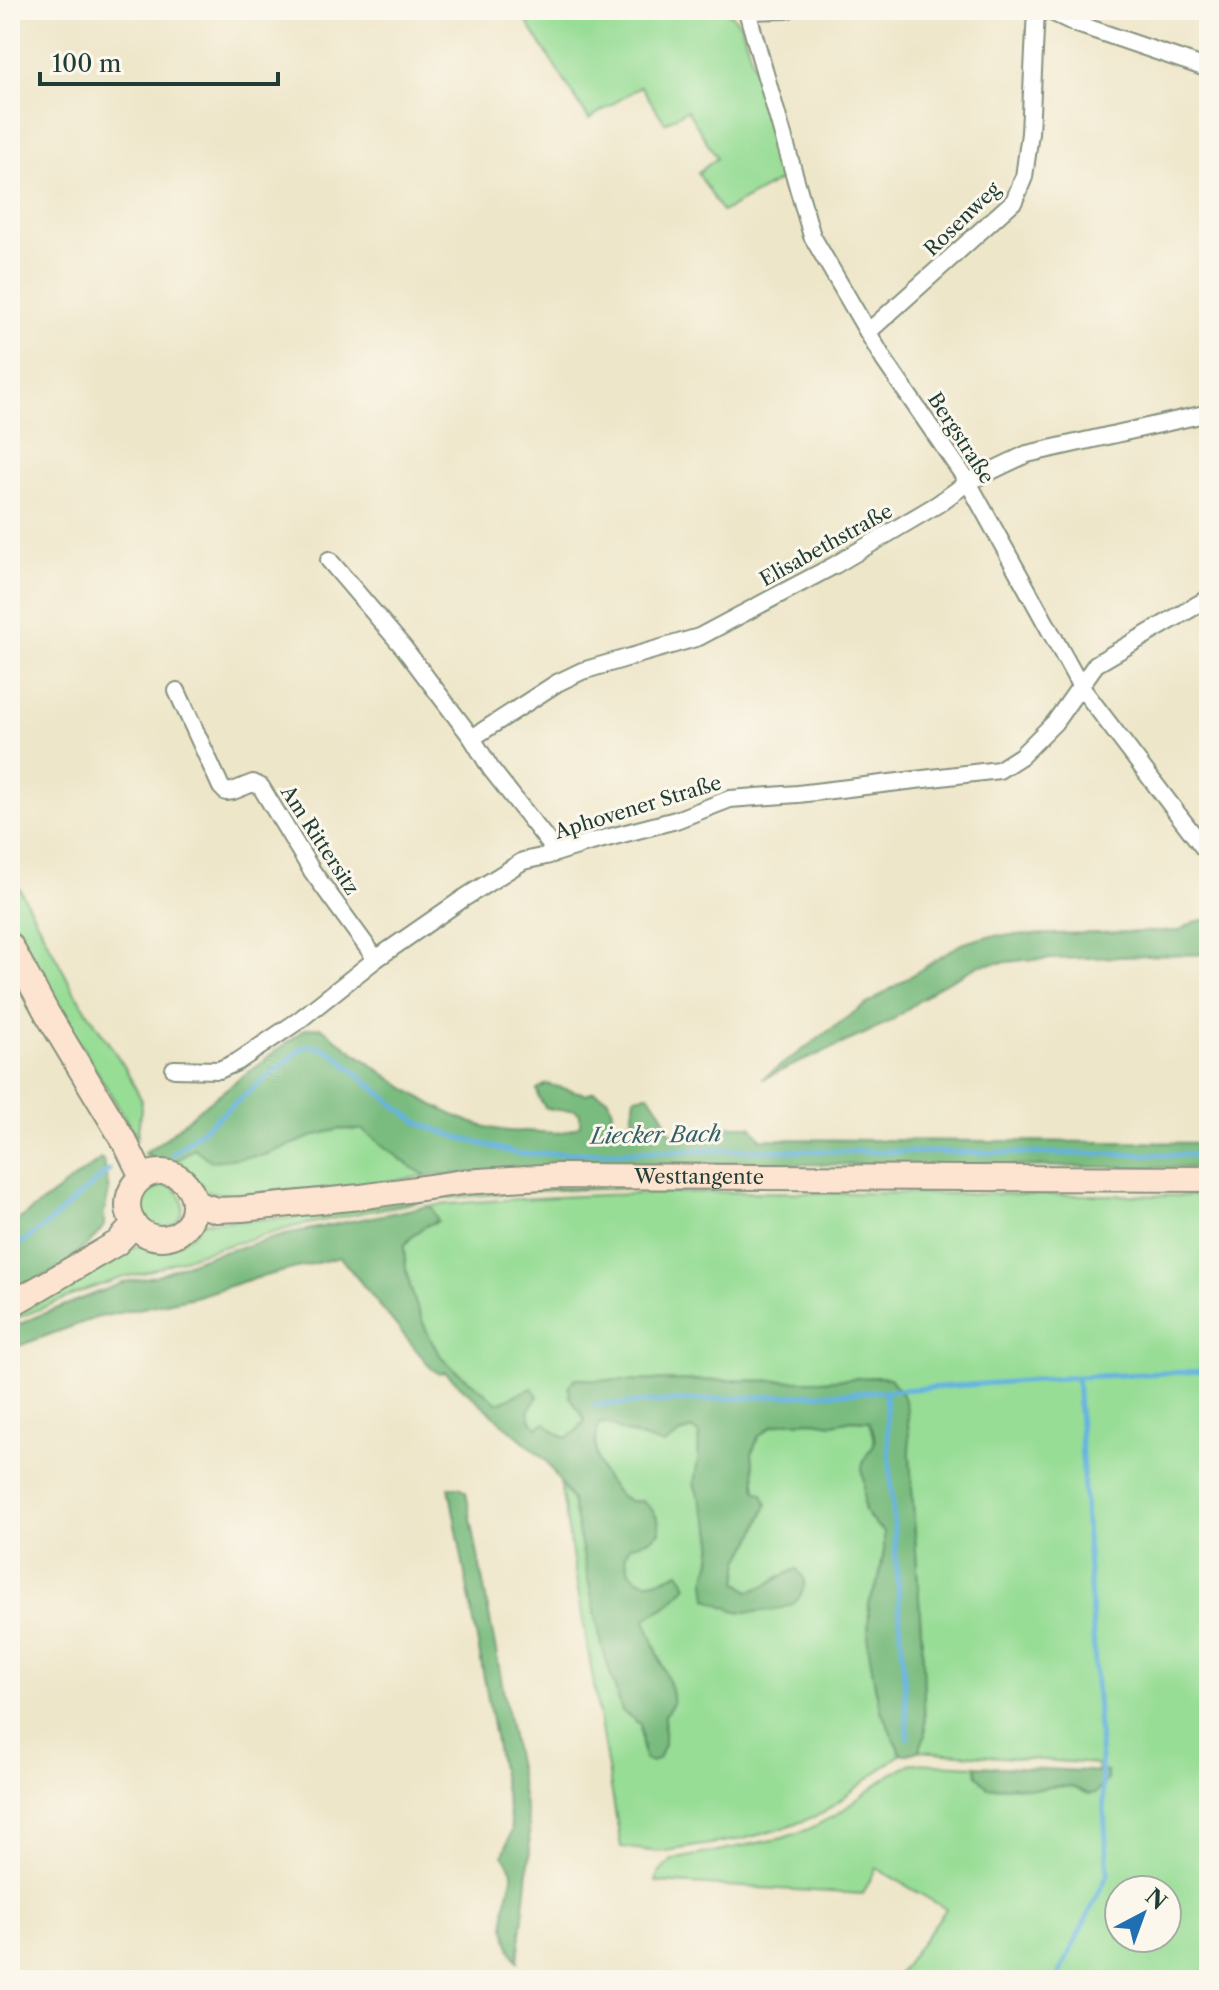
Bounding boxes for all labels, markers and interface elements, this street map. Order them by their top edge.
scale bar [40,36,278,86]
text: 100 m [52,49,121,78]
street label: Rosenweg [919,177,1005,261]
street label: Bergstraße [923,388,999,488]
street label: Elisabethstraße [756,499,896,591]
street label: Aphovener Straße [551,770,724,844]
street label: Am Rittersitz [275,780,364,899]
water label: Liecker Bach [588,1120,722,1150]
street label: Westtangente [633,1164,764,1189]
north arrow [1103,1874,1183,1954]
text: N [1140,1883,1172,1916]

